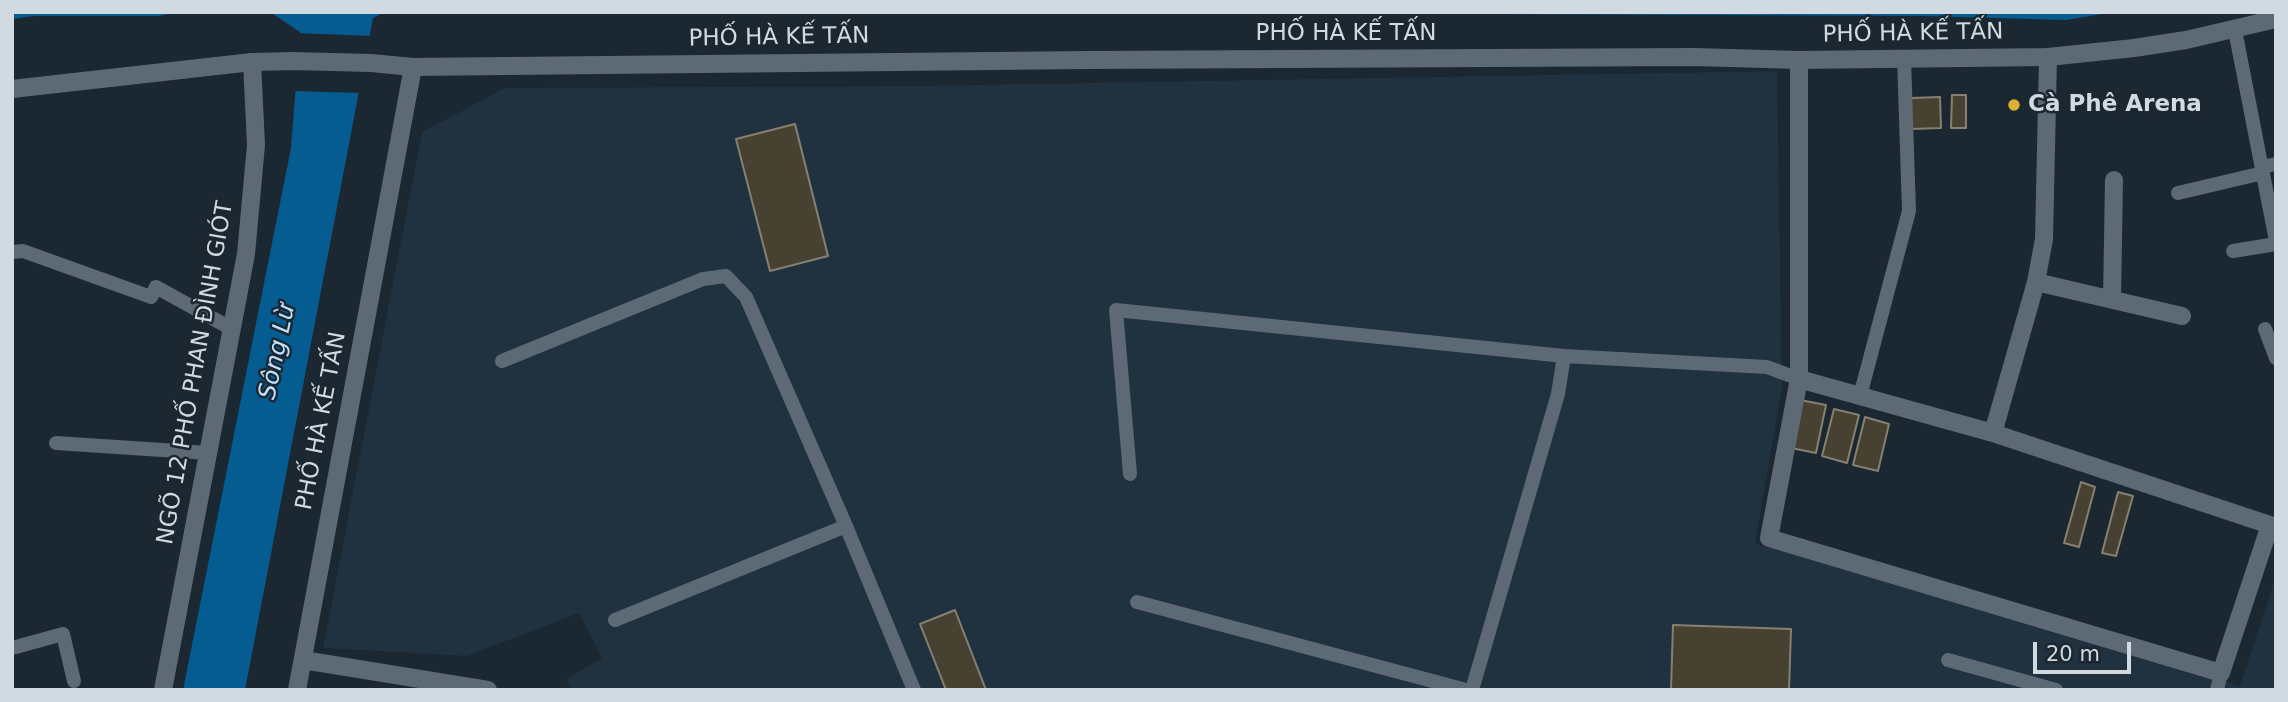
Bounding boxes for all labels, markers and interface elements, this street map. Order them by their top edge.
street label: PHỐ HÀ KẾ TẤN [1822,19,2004,49]
street label: PHỐ HÀ KẾ TẤN [1256,20,1436,48]
street label: PHỐ HÀ KẾ TẤN [688,23,870,53]
place label: Cà Phê Arena [2028,91,2202,119]
marker: Cà Phê Arena [2006,97,2022,113]
street label: NGÕ 12 PHỐ PHAN ĐÌNH GIÓT [152,199,240,547]
water label: Sông Lừ [254,302,302,402]
street label: PHỐ HÀ KẾ TẤN [291,330,353,512]
scale bar [2036,628,2134,672]
text: 20 m [2046,642,2100,666]

